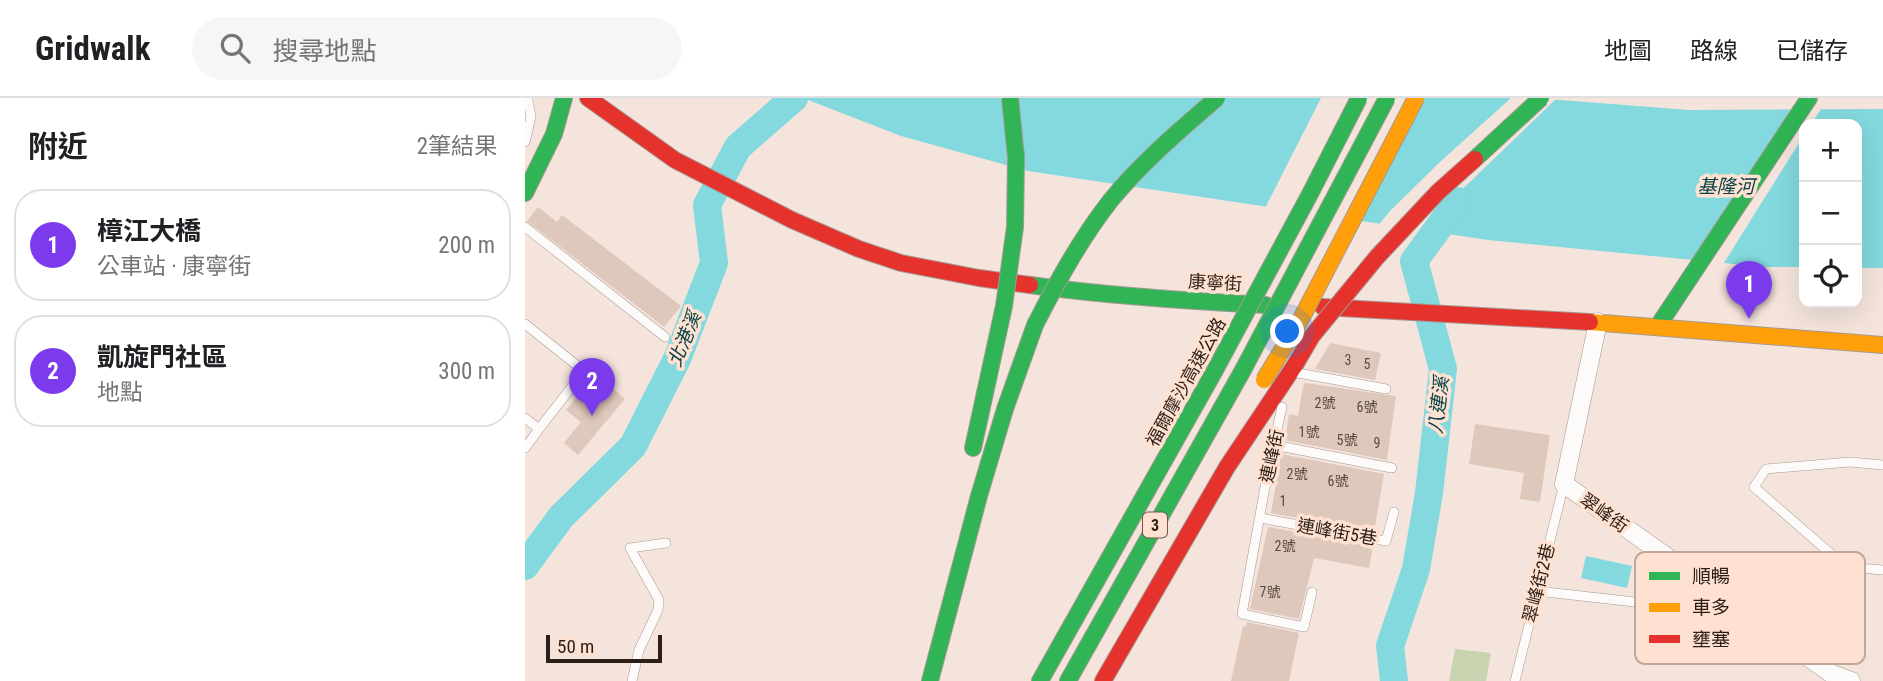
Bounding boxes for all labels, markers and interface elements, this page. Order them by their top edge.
search box [192,17,682,80]
text: Gridwalk [35,29,150,68]
icon: search [216,29,254,67]
text: 搜尋地點 [272,36,376,66]
text: 地圖 [1604,37,1652,65]
text: 路線 [1690,37,1738,65]
text: 已儲存 [1776,37,1848,65]
map controls [1799,119,1862,308]
button: + [1799,119,1862,182]
text: 附近 [28,129,88,164]
text: 2筆結果 [417,133,497,160]
water label: 基隆河 [1697,175,1758,198]
button: − [1799,182,1862,245]
text: 樟江大橋 [97,216,201,246]
text: 1 [47,232,59,259]
text: 200 m [438,232,495,259]
button: locate [1799,245,1862,308]
text: 公車站 · 康寧街 [97,253,251,280]
pin: 1 [1726,261,1772,319]
street label: 康寧街 [1188,271,1243,294]
water label: 北港溪 [663,306,707,370]
street label: 福爾摩沙高速公路 [1141,314,1230,450]
your location [1270,314,1304,348]
text: 凱旋門社區 [97,342,227,372]
house number: 3 [1345,352,1351,368]
house number: 5 [1364,356,1371,372]
text: 2 [47,358,59,385]
text: 300 m [438,358,495,385]
pin: 2 [569,358,615,416]
water label: 八連溪 [1424,372,1454,435]
text: 地點 [97,379,143,406]
house number: 2號 [1315,395,1335,411]
house number: 6號 [1357,399,1377,415]
house number: 1號 [1299,424,1319,440]
street label: 連峰街 [1256,427,1287,484]
house number: 5號 [1337,432,1357,448]
house number: 9 [1374,435,1380,451]
house number: 2號 [1287,466,1307,482]
house number: 6號 [1328,473,1348,489]
street label: 翠峰街 [1576,489,1632,537]
house number: 1 [1280,493,1286,509]
road number: 3 [1143,512,1167,538]
street label: 連峰街5巷 [1295,514,1379,549]
house number: 2號 [1275,538,1295,554]
street label: 翠峰街2巷 [1519,541,1558,625]
legend [1635,552,1865,664]
text: 順暢 [1692,565,1730,588]
house number: 7號 [1260,584,1280,600]
text: 車多 [1692,596,1730,619]
text: 壅塞 [1692,628,1730,651]
scale bar [546,632,661,664]
text: 50 m [557,635,594,658]

